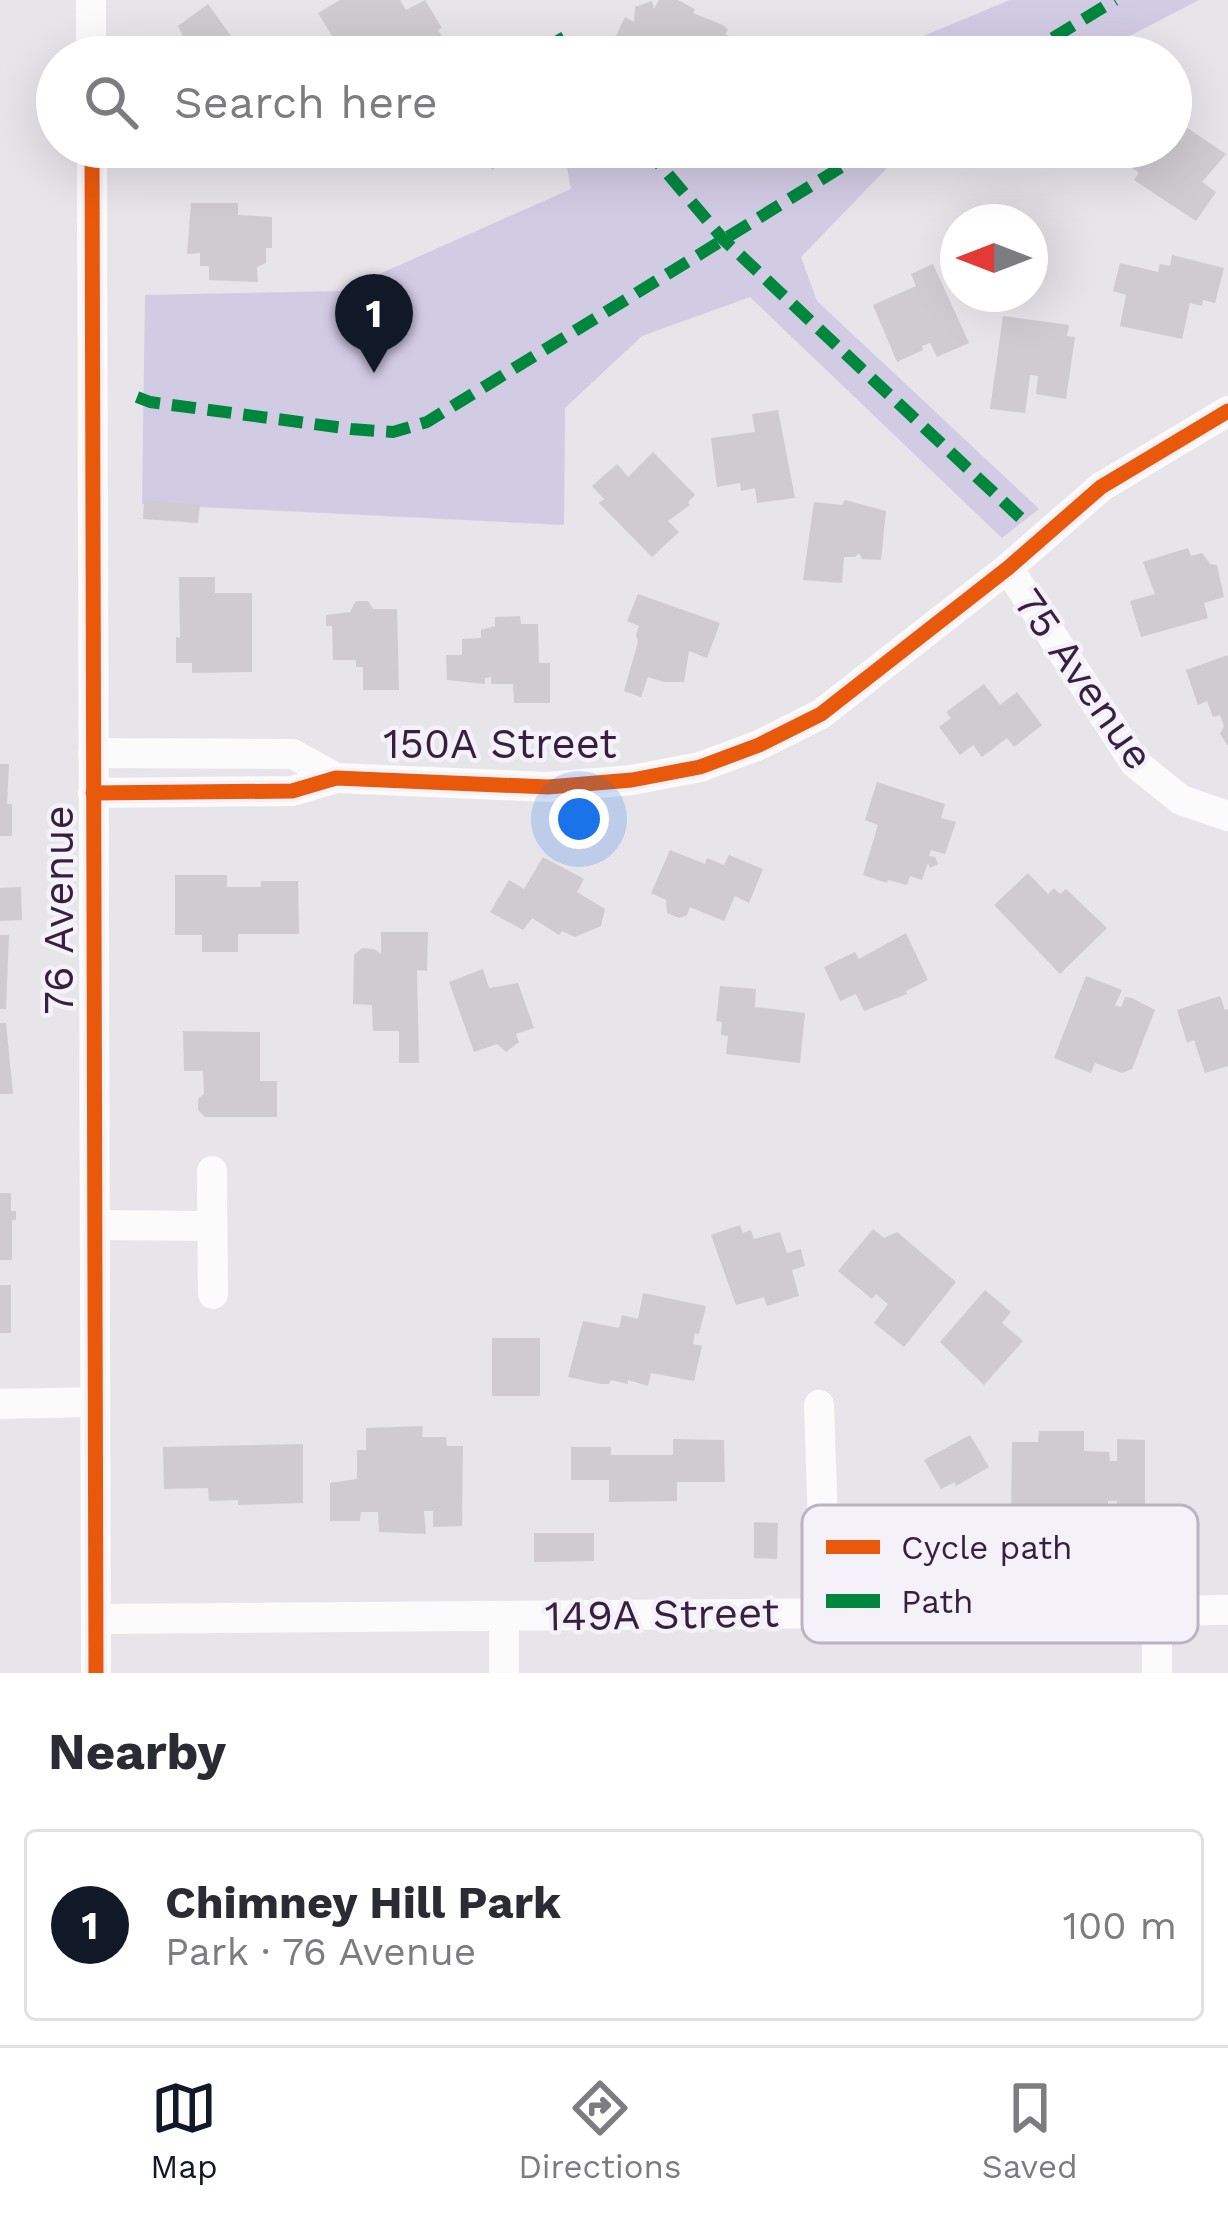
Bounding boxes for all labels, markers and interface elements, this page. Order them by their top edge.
search box [36,36,1192,168]
icon: search [78,69,144,135]
text: Search here [174,76,438,129]
north arrow [940,204,1048,312]
pin: 1 [335,274,413,373]
street label: 75 Avenue [1004,579,1164,779]
street label: 150A Street [383,719,617,768]
your location [549,789,609,849]
street label: 76 Avenue [34,805,83,1015]
legend [802,1505,1198,1643]
text: Cycle path [901,1528,1073,1567]
text: Path [901,1582,973,1621]
street label: 149A Street [544,1587,780,1641]
text: Nearby [48,1722,226,1781]
text: Chimney Hill Park [165,1876,561,1929]
text: 1 [82,1903,98,1948]
text: 100 m [1063,1903,1177,1948]
text: Park · 76 Avenue [165,1929,476,1974]
tab: Map [150,2075,218,2186]
tab: Directions [518,2075,681,2186]
tab: Saved [982,2075,1078,2186]

